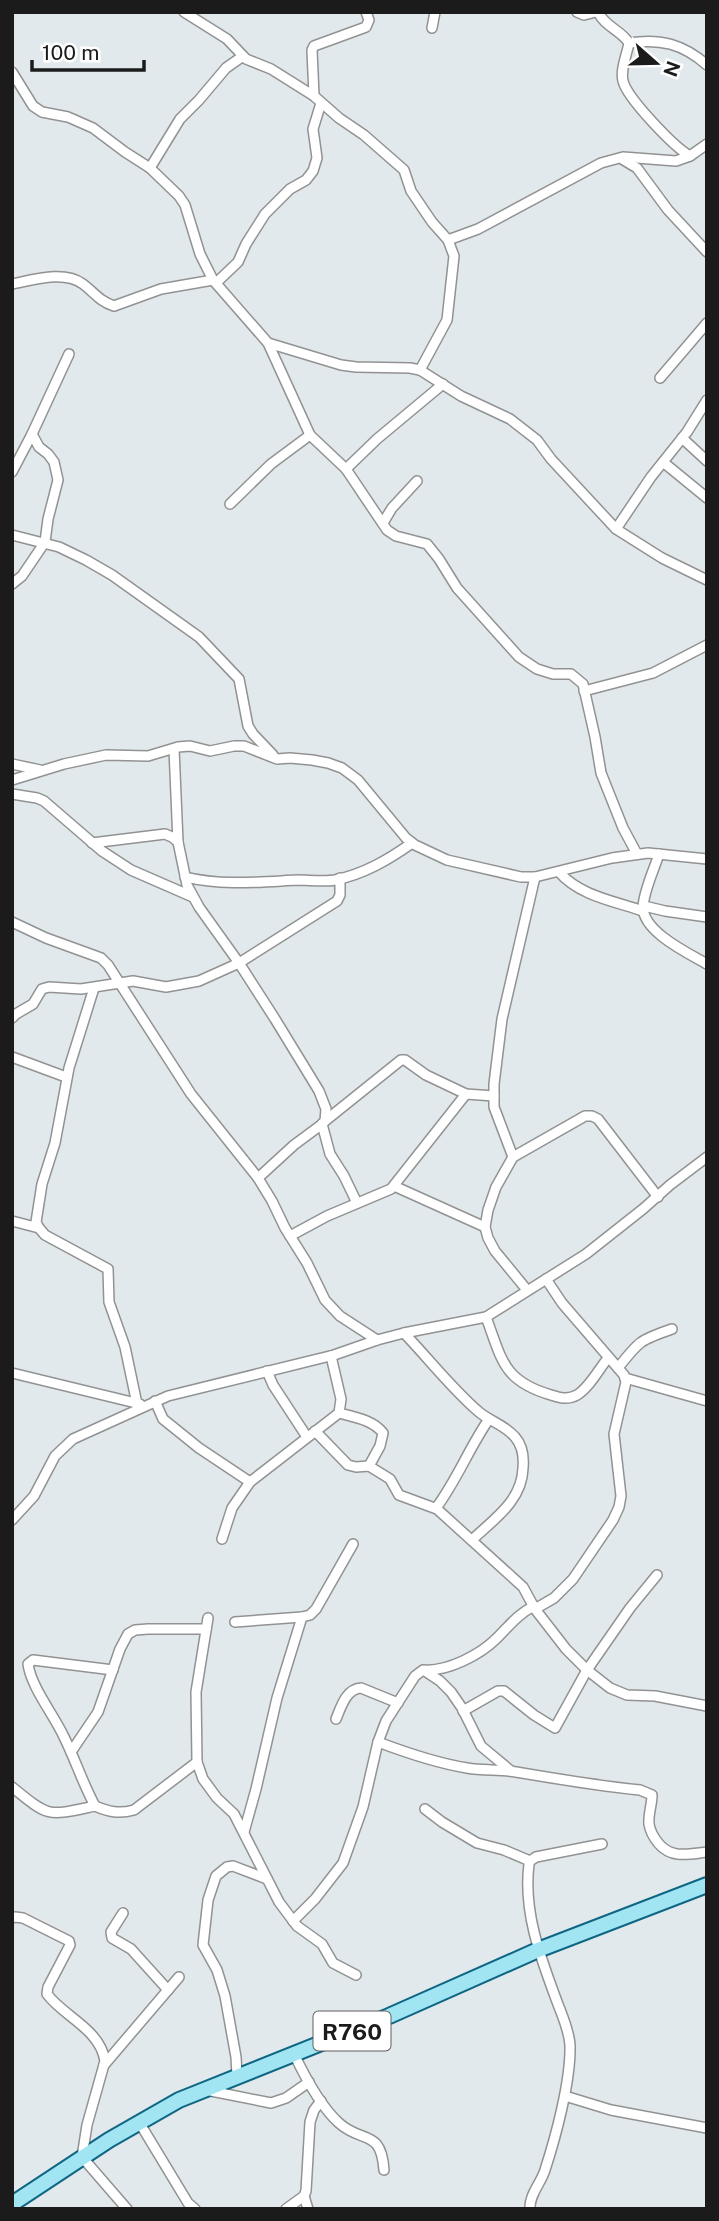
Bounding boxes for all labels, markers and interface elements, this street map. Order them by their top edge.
scale bar [32,28,144,72]
north arrow [621,28,691,98]
text: 100 m [42,40,99,65]
text: N [659,58,685,80]
road number: R760 [314,2012,390,2050]

